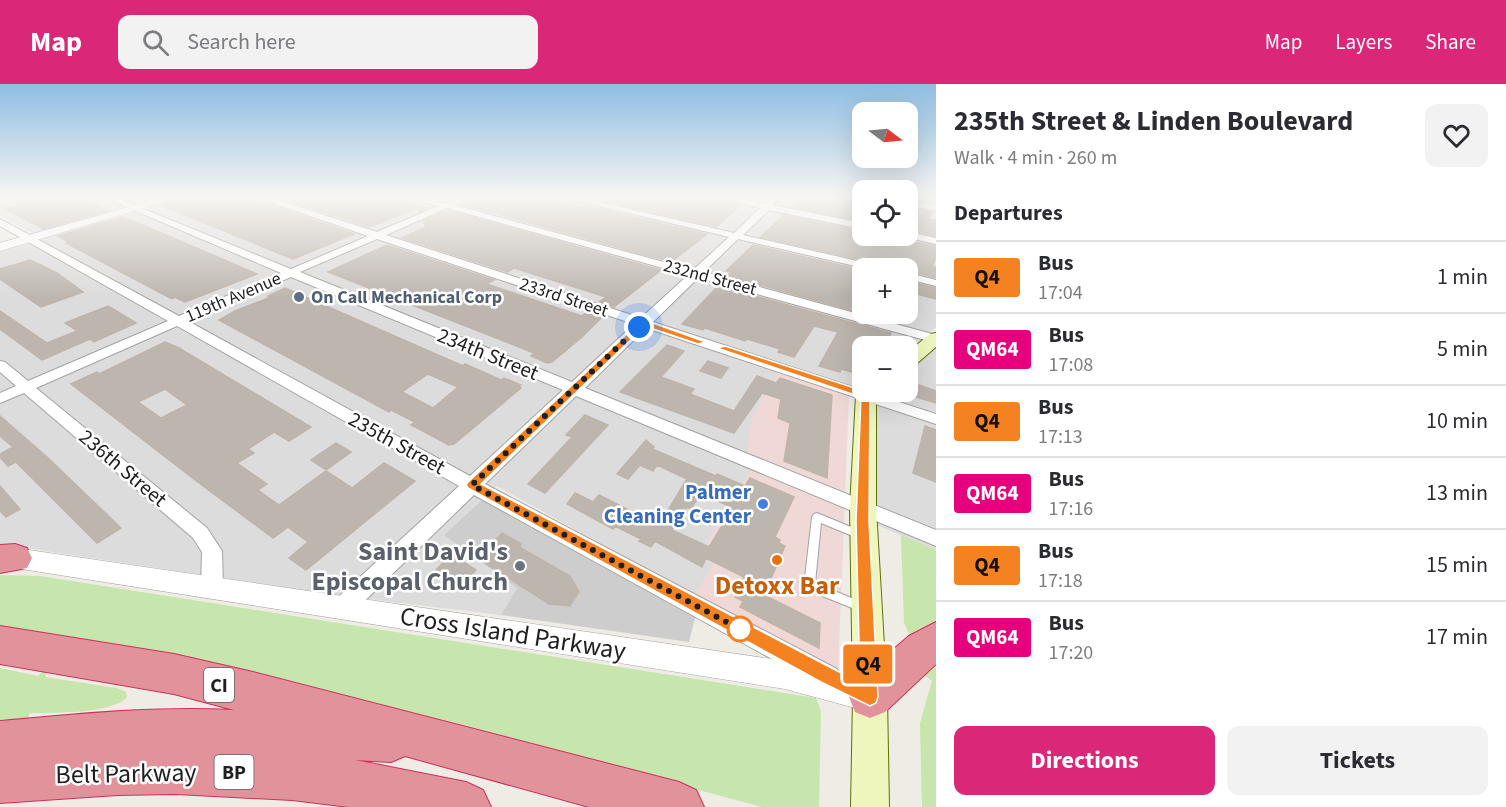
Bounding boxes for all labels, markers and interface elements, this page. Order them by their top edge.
search box [118,15,538,69]
text: Map [30,22,82,62]
icon: search [139,26,172,59]
text: Search here [187,26,296,58]
text: Map [1265,27,1302,57]
text: Layers [1335,27,1392,57]
text: Share [1425,27,1476,57]
text: 235th Street & Linden Boulevard [954,101,1353,141]
north arrow [852,102,918,168]
map controls [852,102,918,402]
button: heart [1425,104,1488,167]
text: Walk · 4 min · 260 m [954,144,1117,172]
button: locate [852,180,918,246]
text: Departures [954,197,1063,229]
text: Bus [1038,247,1074,279]
street label: 232nd Street [661,253,759,302]
button: + [852,258,918,324]
text: 1 min [1437,261,1488,293]
text: Q4 [974,262,1000,292]
street label: 119th Avenue [181,266,285,329]
street label: 233rd Street [516,271,611,324]
text: 17:04 [1038,279,1083,307]
place label: On Call Mechanical Corp [311,285,502,310]
marker: On Call Mechanical Corp [292,290,306,304]
your location [624,312,654,342]
text: Bus [1049,319,1084,351]
street label: 234th Street [433,320,543,388]
text: 5 min [1437,333,1488,365]
text: QM64 [966,334,1019,364]
button: − [852,336,918,402]
text: 17:08 [1049,351,1093,379]
text: Bus [1038,391,1074,423]
street label: 235th Street [343,404,451,482]
text: 10 min [1426,405,1488,437]
text: Q4 [974,406,1000,436]
street label: 236th Street [73,422,173,514]
text: 17:13 [1038,423,1083,451]
text: Bus [1049,463,1084,495]
place label: Palmer Cleaning Center [604,477,752,531]
text: 13 min [1426,477,1488,509]
text: QM64 [966,478,1019,508]
text: 17:16 [1049,495,1093,523]
marker: Palmer Cleaning Center [756,497,770,511]
place label: Saint David's Episcopal Church [311,533,508,600]
text: Bus [1038,535,1074,567]
text: 15 min [1426,549,1488,581]
text: Q4 [974,550,1000,580]
marker: Detoxx Bar [770,553,784,567]
marker: Saint David's Episcopal Church [513,559,527,573]
place label: Detoxx Bar [715,567,840,604]
text: 17:18 [1038,567,1083,595]
street label: Cross Island Parkway [397,597,629,670]
text: Bus [1049,607,1084,639]
unlabelled marker [727,616,753,642]
text: 17 min [1426,621,1488,653]
text: QM64 [966,622,1019,652]
text: 17:20 [1049,639,1093,667]
line badge: Q4 [841,644,895,684]
text: Q4 [855,649,881,679]
road number: CI [204,668,234,702]
button: Directions [954,726,1215,795]
button: Tickets [1227,726,1488,795]
street label: Belt Parkway [55,754,197,793]
road number: BP [214,755,254,789]

